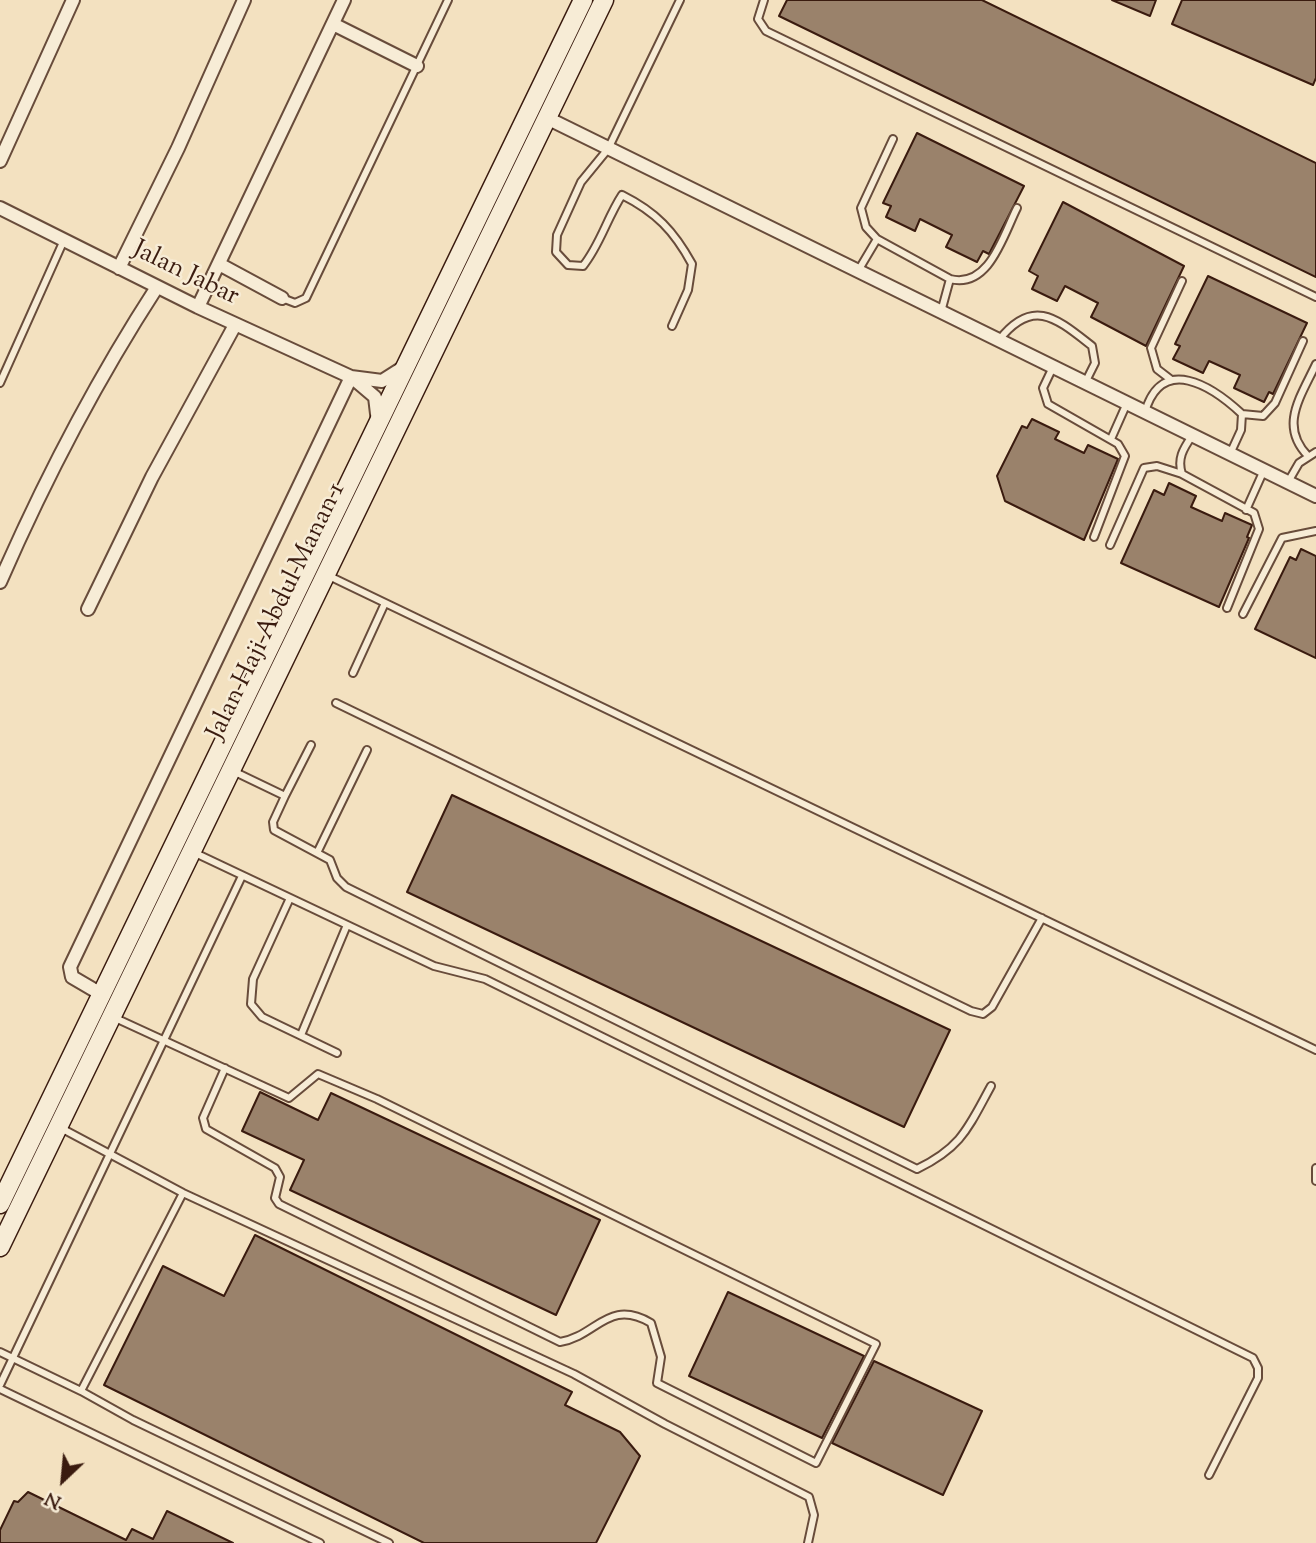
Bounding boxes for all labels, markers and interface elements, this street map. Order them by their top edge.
street label: Jalan Jabar [127,236,243,314]
street label: Jalan Haji Abdul Manan 1 [202,478,354,746]
north arrow [28,1445,98,1515]
text: N [41,1484,66,1515]

